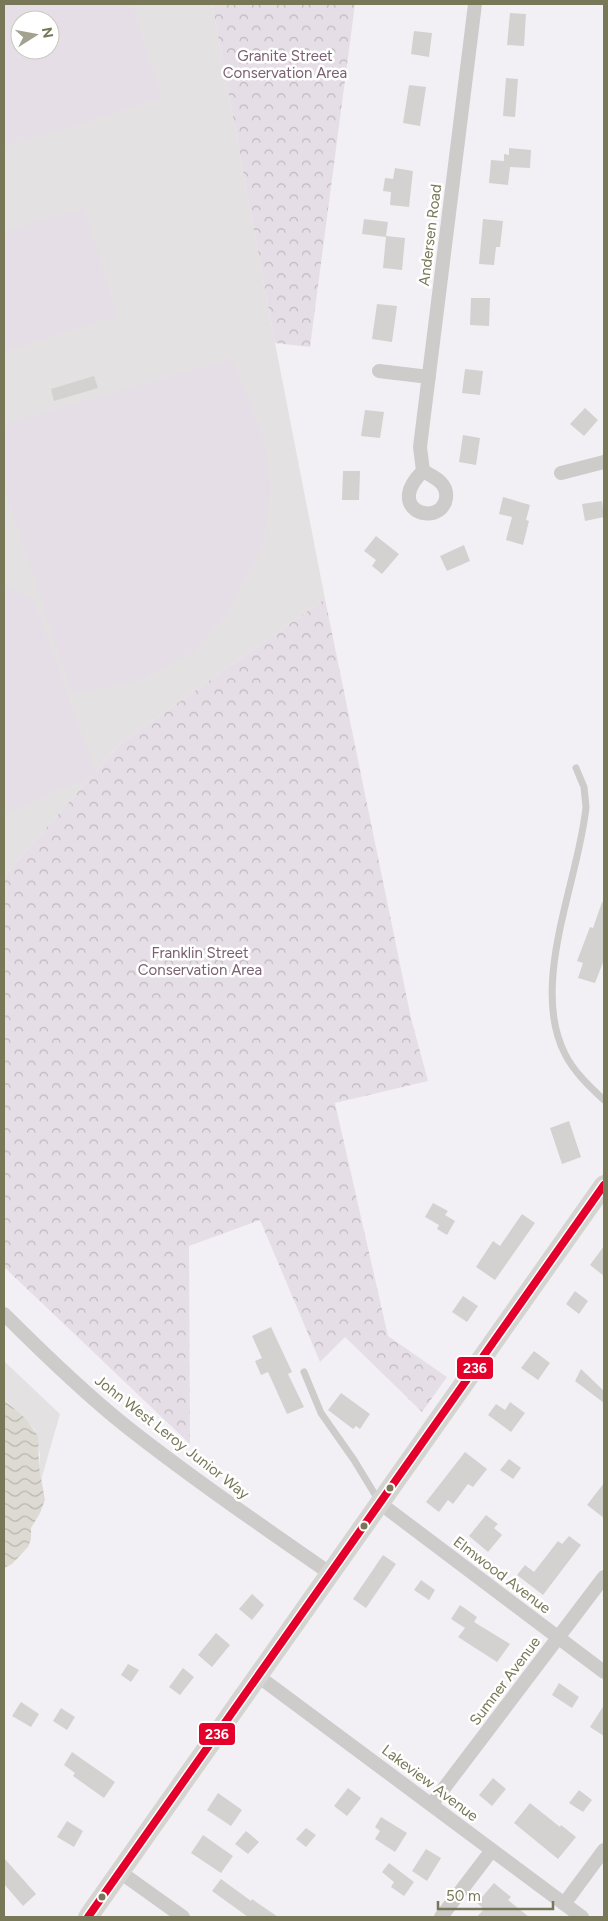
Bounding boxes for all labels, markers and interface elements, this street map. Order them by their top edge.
north arrow [10,10,60,60]
text: N [38,26,57,40]
park label: Granite Street Conservation Area [223,47,347,82]
street label: Andersen Road [415,183,445,287]
park label: Franklin Street Conservation Area [138,944,262,979]
line badge: 236 [456,1356,494,1380]
text: 236 [463,1360,487,1377]
street label: John West Leroy Junior Way [91,1371,253,1503]
unlabelled marker [385,1483,395,1493]
unlabelled marker [359,1521,369,1531]
street label: Elmwood Avenue [450,1533,554,1617]
street label: Sumner Avenue [466,1633,544,1729]
line badge: 236 [198,1722,236,1746]
text: 236 [205,1726,229,1743]
street label: Lakeview Avenue [378,1741,482,1825]
scale bar [438,1878,553,1910]
text: 50 m [446,1887,481,1905]
unlabelled marker [97,1892,107,1902]

